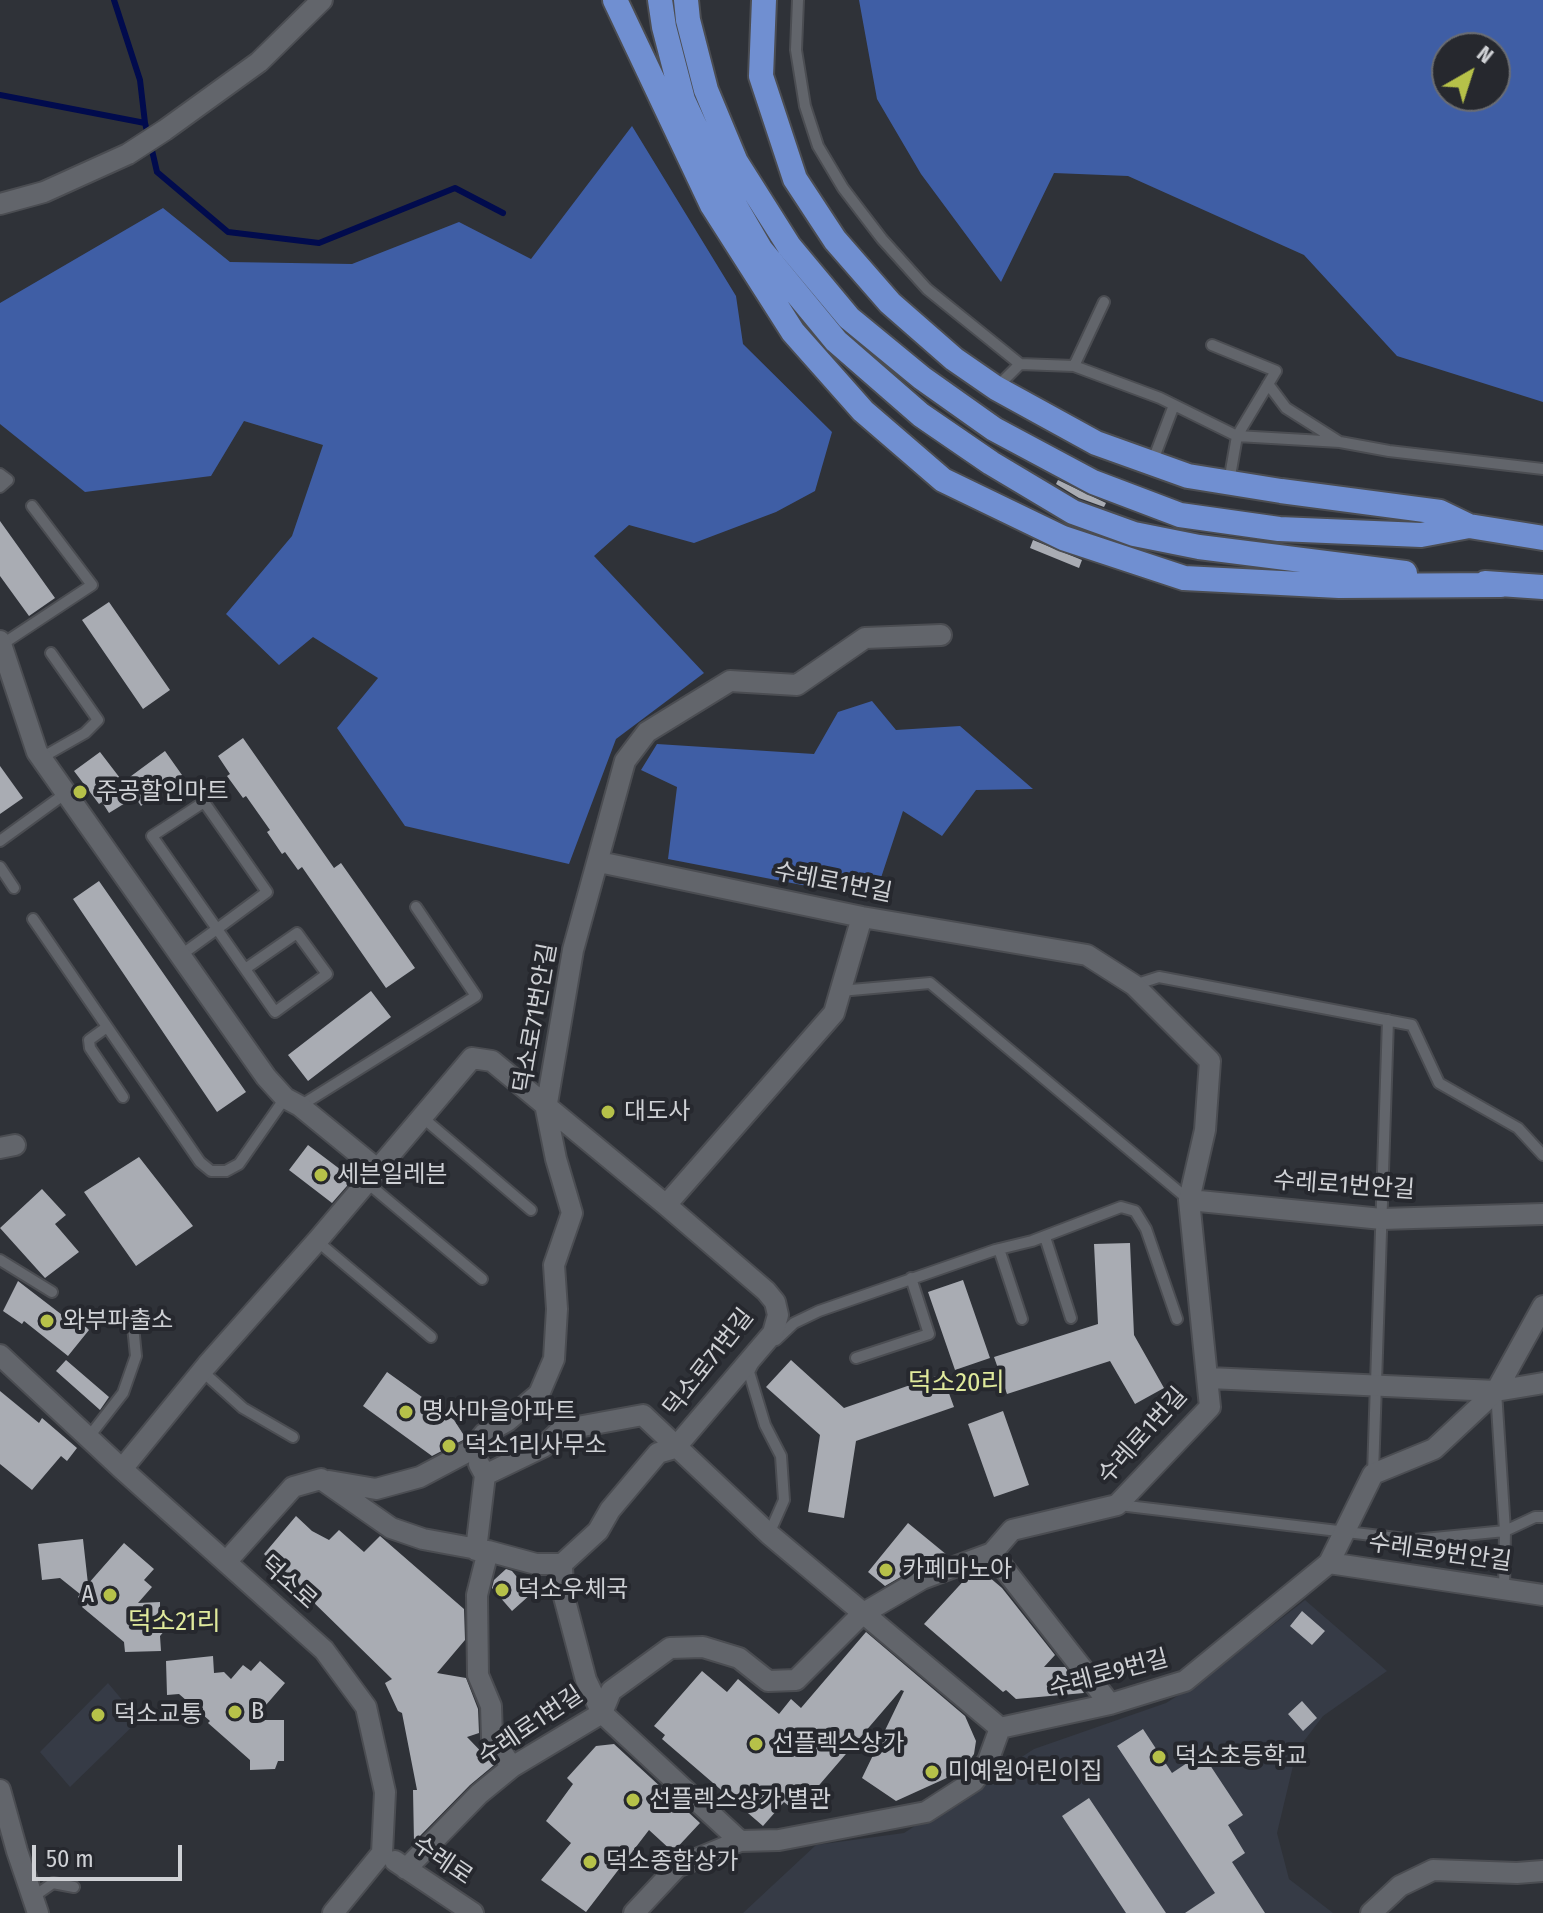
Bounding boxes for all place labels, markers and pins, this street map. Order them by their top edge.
place label: 주공할인마트 [96,778,228,806]
marker: 주공할인마트 [71,783,89,801]
place label: 대도사 [624,1098,690,1126]
marker: 대도사 [599,1103,617,1121]
place label: 세븐일레븐 [337,1161,447,1189]
marker: 세븐일레븐 [312,1166,330,1184]
place label: 와부파출소 [63,1307,173,1335]
marker: 와부파출소 [38,1312,56,1330]
place label: 명사마을아파트 [422,1398,577,1426]
marker: 명사마을아파트 [397,1403,415,1421]
place label: 덕소1리사무소 [465,1432,607,1460]
marker: 덕소1리사무소 [440,1437,458,1455]
place label: 카페마노아 [902,1556,1012,1584]
marker: 카페마노아 [877,1561,895,1579]
place label: 덕소우체국 [518,1576,628,1604]
place label: A [81,1581,94,1609]
marker: 덕소우체국 [493,1581,511,1599]
marker: A [101,1586,119,1604]
place label: B [251,1698,264,1726]
place label: 덕소교통 [114,1701,202,1729]
marker: B [226,1703,244,1721]
marker: 덕소교통 [89,1706,107,1724]
place label: 선플렉스상가 [772,1730,904,1758]
marker: 선플렉스상가 [747,1735,765,1753]
place label: 덕소초등학교 [1175,1743,1307,1771]
marker: 덕소초등학교 [1150,1748,1168,1766]
place label: 미예원어린이집 [948,1758,1103,1786]
marker: 미예원어린이집 [923,1763,941,1781]
place label: 선플렉스상가 별관 [649,1786,831,1814]
marker: 선플렉스상가 별관 [624,1791,642,1809]
place label: 덕소종합상가 [606,1848,738,1876]
marker: 덕소종합상가 [581,1853,599,1871]

